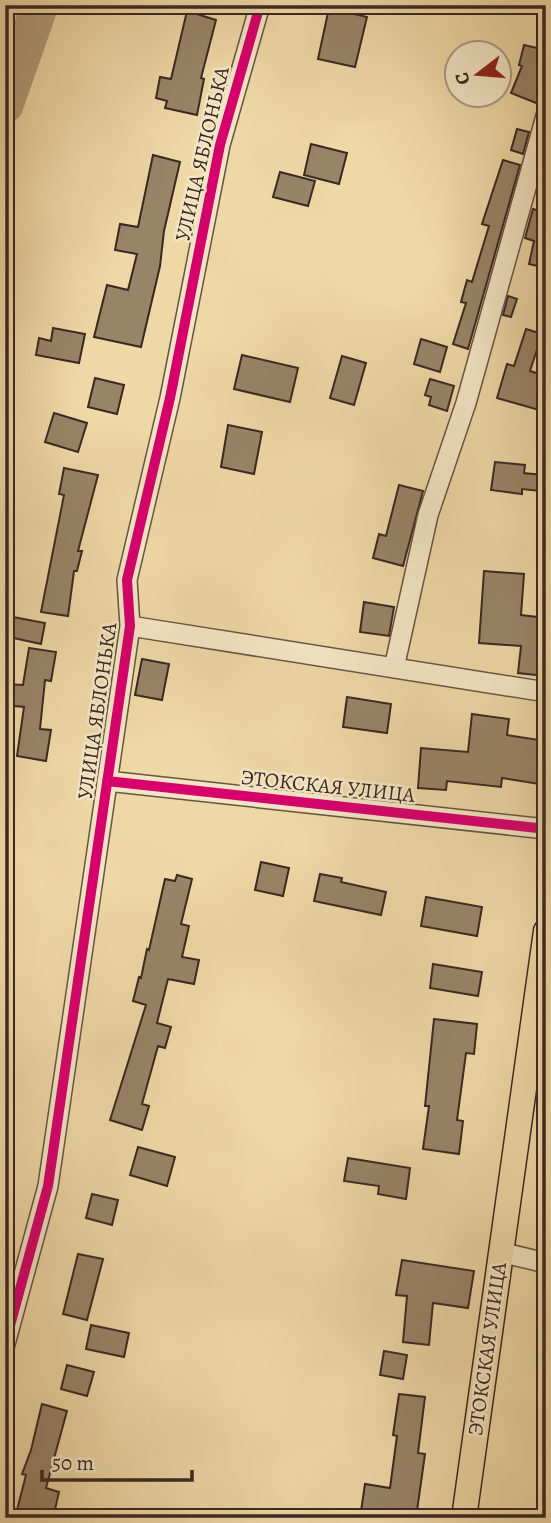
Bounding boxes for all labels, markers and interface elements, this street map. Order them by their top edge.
north arrow [442,38,512,108]
street label: УЛИЦА ЯБЛОНЬКА [168,63,236,244]
text: С [449,69,477,88]
street label: УЛИЦА ЯБЛОНЬКА [71,620,123,801]
street label: ЭТОКСКАЯ УЛИЦА [240,763,417,809]
street label: ЭТОКСКАЯ УЛИЦА [461,1260,513,1438]
scale bar [42,1439,192,1483]
text: 50 m [52,1449,94,1477]

